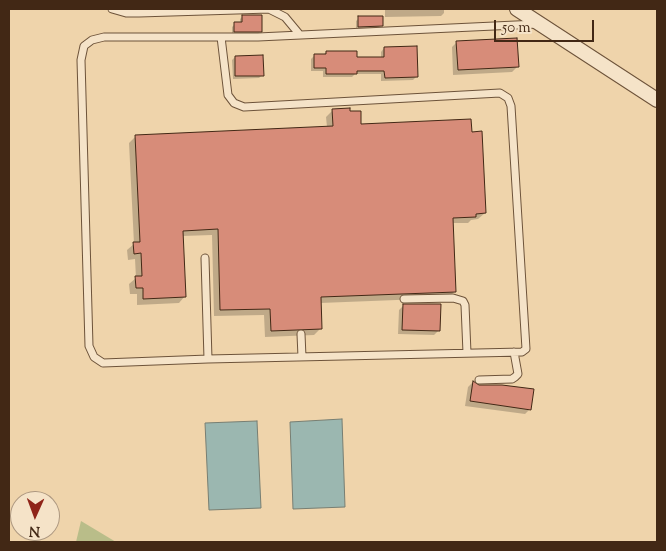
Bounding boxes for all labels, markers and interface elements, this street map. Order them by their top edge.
scale bar [496,10,596,42]
text: 50 m [502,18,531,39]
north arrow [10,491,60,541]
text: N [29,520,40,540]

